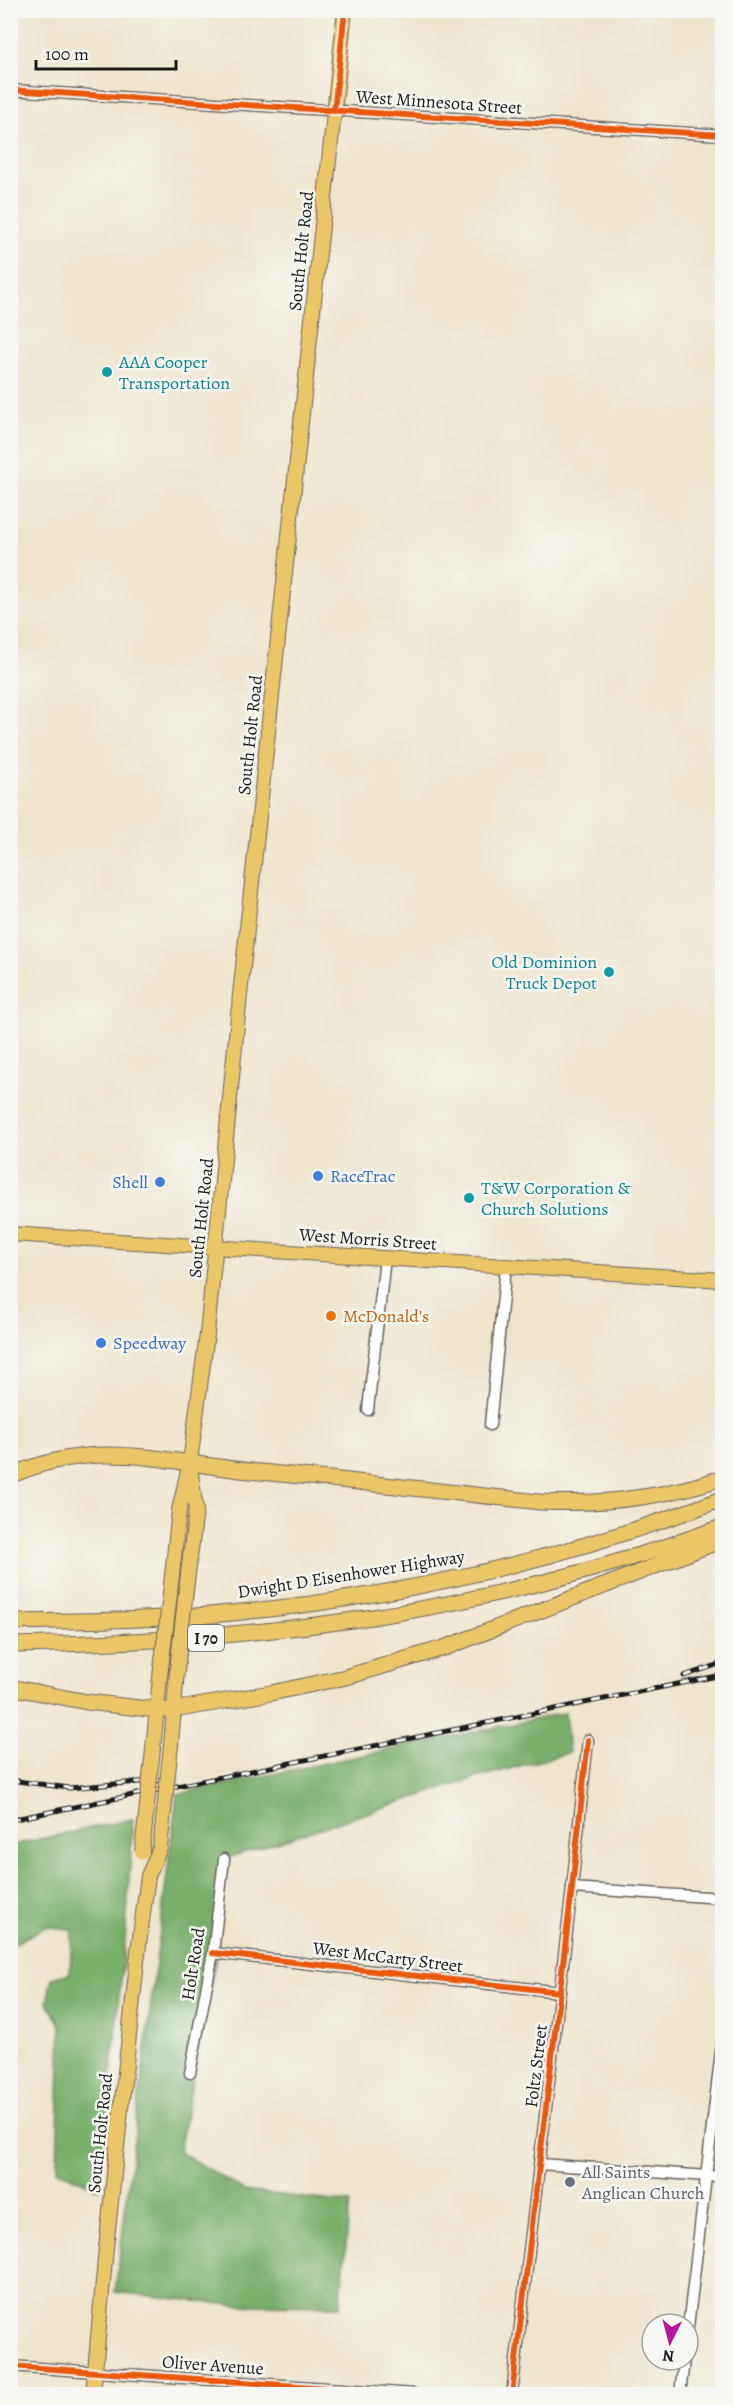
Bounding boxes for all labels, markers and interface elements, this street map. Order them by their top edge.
scale bar [36,33,176,71]
text: 100 m [45,42,89,66]
street label: West Minnesota Street [354,84,523,120]
street label: South Holt Road [283,189,319,312]
place label: AAA Cooper Transportation [118,350,230,395]
marker: AAA Cooper Transportation [100,365,114,379]
street label: South Holt Road [232,673,268,796]
place label: Old Dominion Truck Depot [491,950,597,995]
marker: Old Dominion Truck Depot [602,965,616,979]
street label: South Holt Road [183,1156,219,1279]
place label: RaceTrac [330,1164,395,1188]
marker: RaceTrac [311,1169,325,1183]
place label: Shell [112,1170,149,1194]
marker: Shell [153,1175,167,1189]
place label: T&W Corporation & Church Solutions [481,1176,631,1221]
marker: T&W Corporation & Church Solutions [462,1191,476,1205]
street label: West Morris Street [297,1222,438,1256]
place label: McDonald's [343,1304,429,1328]
marker: McDonald's [324,1309,338,1323]
place label: Speedway [113,1331,187,1355]
marker: Speedway [94,1336,108,1350]
street label: Dwight D Eisenhower Highway [236,1544,467,1604]
road number: I 70 [188,1625,224,1651]
street label: Holt Road [175,1925,211,2002]
street label: West McCarty Street [311,1936,465,1978]
street label: Foltz Street [519,2023,553,2109]
street label: South Holt Road [82,2071,118,2194]
place label: All Saints Anglican Church [581,2160,705,2205]
marker: All Saints Anglican Church [563,2175,577,2189]
north arrow [640,2312,700,2372]
text: N [661,2344,675,2367]
street label: Oliver Avenue [161,2349,265,2381]

